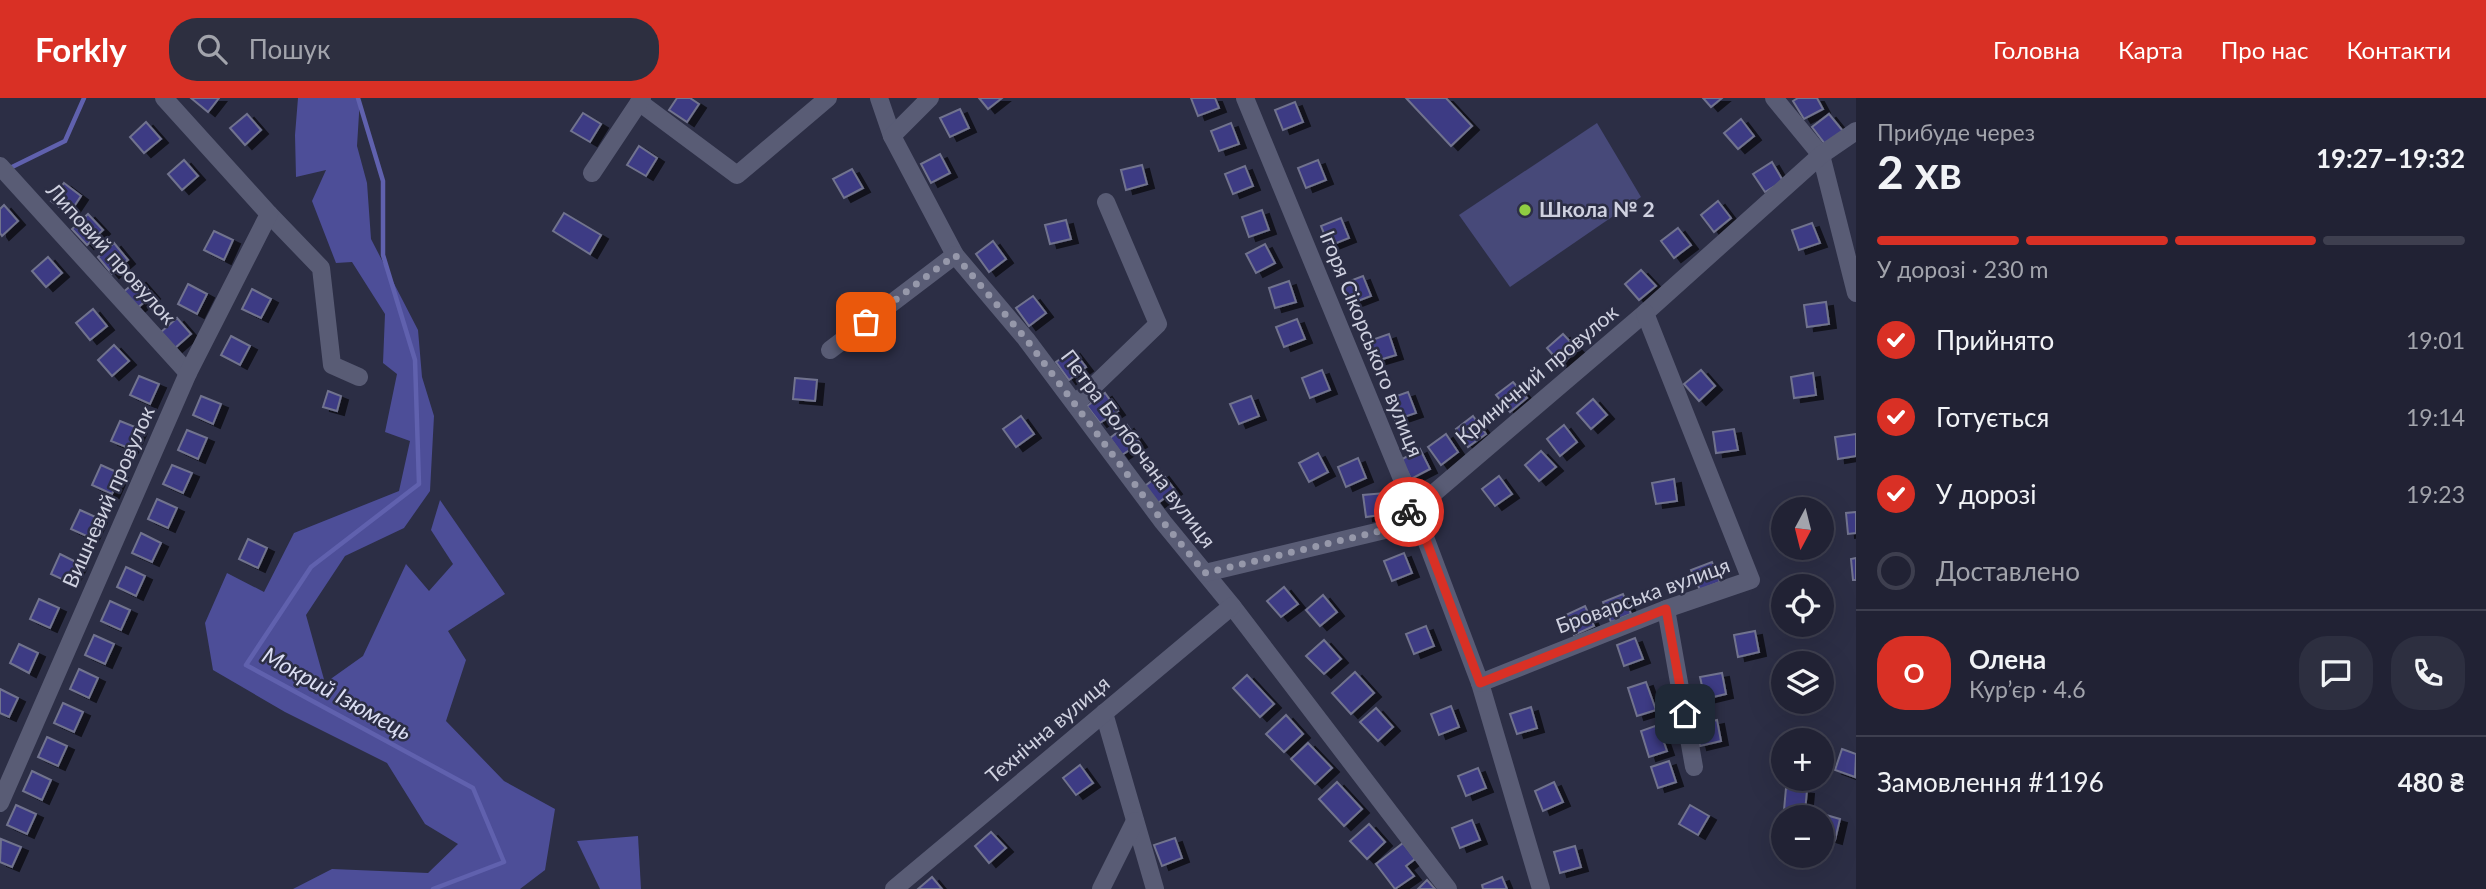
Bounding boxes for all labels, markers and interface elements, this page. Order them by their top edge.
search box [169,18,659,81]
text: Forkly [35,29,127,69]
icon: search [193,30,231,68]
text: Пошук [249,33,330,65]
text: Головна [1993,35,2080,64]
text: Карта [2118,35,2183,64]
text: Про нас [2221,35,2308,64]
text: Контакти [2346,35,2451,64]
text: Прибуде через [1877,118,2035,146]
text: 19:27–19:32 [2316,142,2465,174]
text: 2 хв [1877,144,1962,199]
street label: Липовий провулок [41,176,182,329]
place label: Школа № 2 [1539,196,1655,221]
marker: Школа № 2 [1517,202,1533,218]
street label: Ігоря Сікорського вулиця [1316,227,1429,460]
text: У дорозі · 230 m [1877,255,2048,283]
pin [836,292,896,352]
street label: Криничний провулок [1450,298,1622,449]
icon: bag [847,303,885,341]
icon: check [1877,321,1915,359]
text: Прийнято [1936,324,2054,356]
text: 19:01 [2406,326,2465,354]
street label: Петра Болбочана вулиця [1057,344,1222,552]
icon: check [1877,398,1915,436]
text: Готується [1936,401,2049,433]
street label: Вишневий провулок [56,402,159,591]
text: 19:14 [2406,403,2465,431]
icon: check [1877,475,1915,513]
courier [1374,477,1444,547]
text: У дорозі [1936,478,2036,510]
text: 19:23 [2406,480,2465,508]
icon: bike [1390,493,1428,531]
north arrow [1771,497,1834,560]
map controls [1771,497,1834,868]
street label: Броварська вулиця [1552,551,1733,638]
text: Доставлено [1936,555,2080,587]
button: locate [1771,574,1834,637]
button: chat [2299,636,2373,710]
button: phone [2391,636,2465,710]
water label: Мокрий Ізюмець [258,641,417,746]
text: Олена [1969,643,2046,675]
button: layers [1771,651,1834,714]
text: О [1903,657,1925,689]
street label: Технічна вулиця [980,670,1114,788]
text: Кур’єр · 4.6 [1969,675,2086,703]
pin [1655,684,1715,744]
icon: home [1666,695,1704,733]
button: + [1771,728,1834,791]
text: Замовлення #1196 [1877,766,2104,798]
text: 480 ₴ [2398,766,2465,798]
button: − [1771,805,1834,868]

